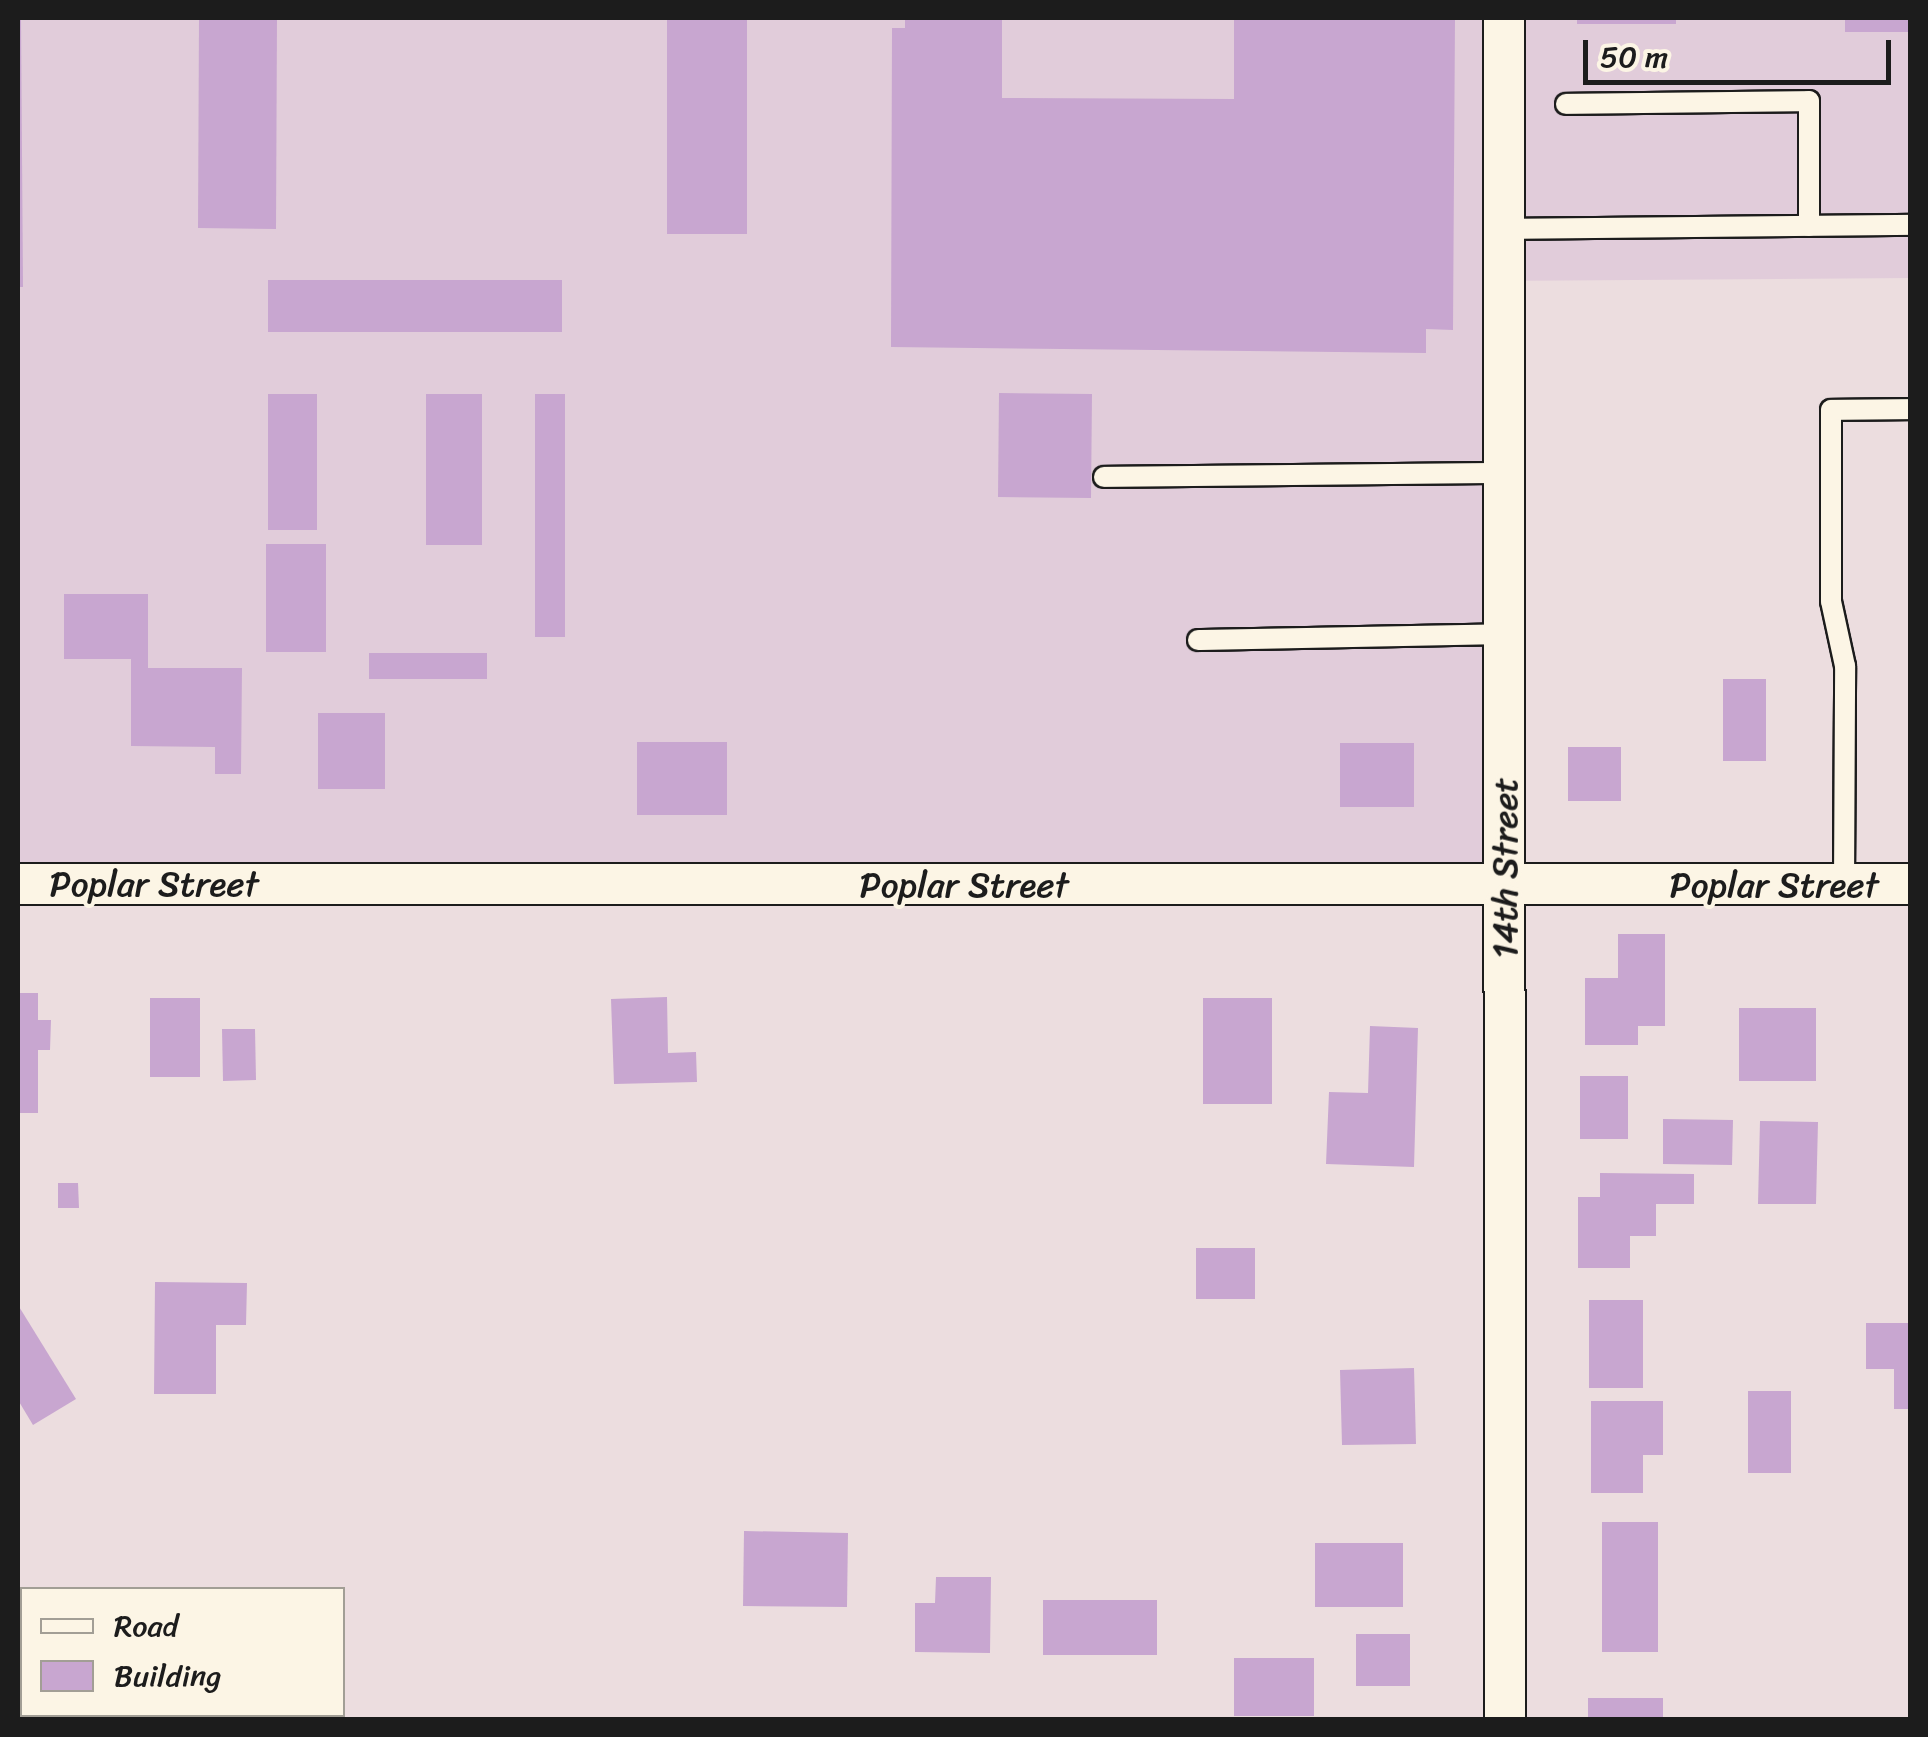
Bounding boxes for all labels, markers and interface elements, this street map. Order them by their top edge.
scale bar [1588,20,1896,82]
text: 50 m [1600,30,1668,84]
street label: 14th Street [1484,777,1526,959]
street label: Poplar Street [49,863,259,905]
street label: Poplar Street [859,864,1069,906]
street label: Poplar Street [1669,864,1879,906]
legend [20,1587,345,1717]
text: Road [114,1599,178,1653]
text: Building [114,1649,221,1703]

